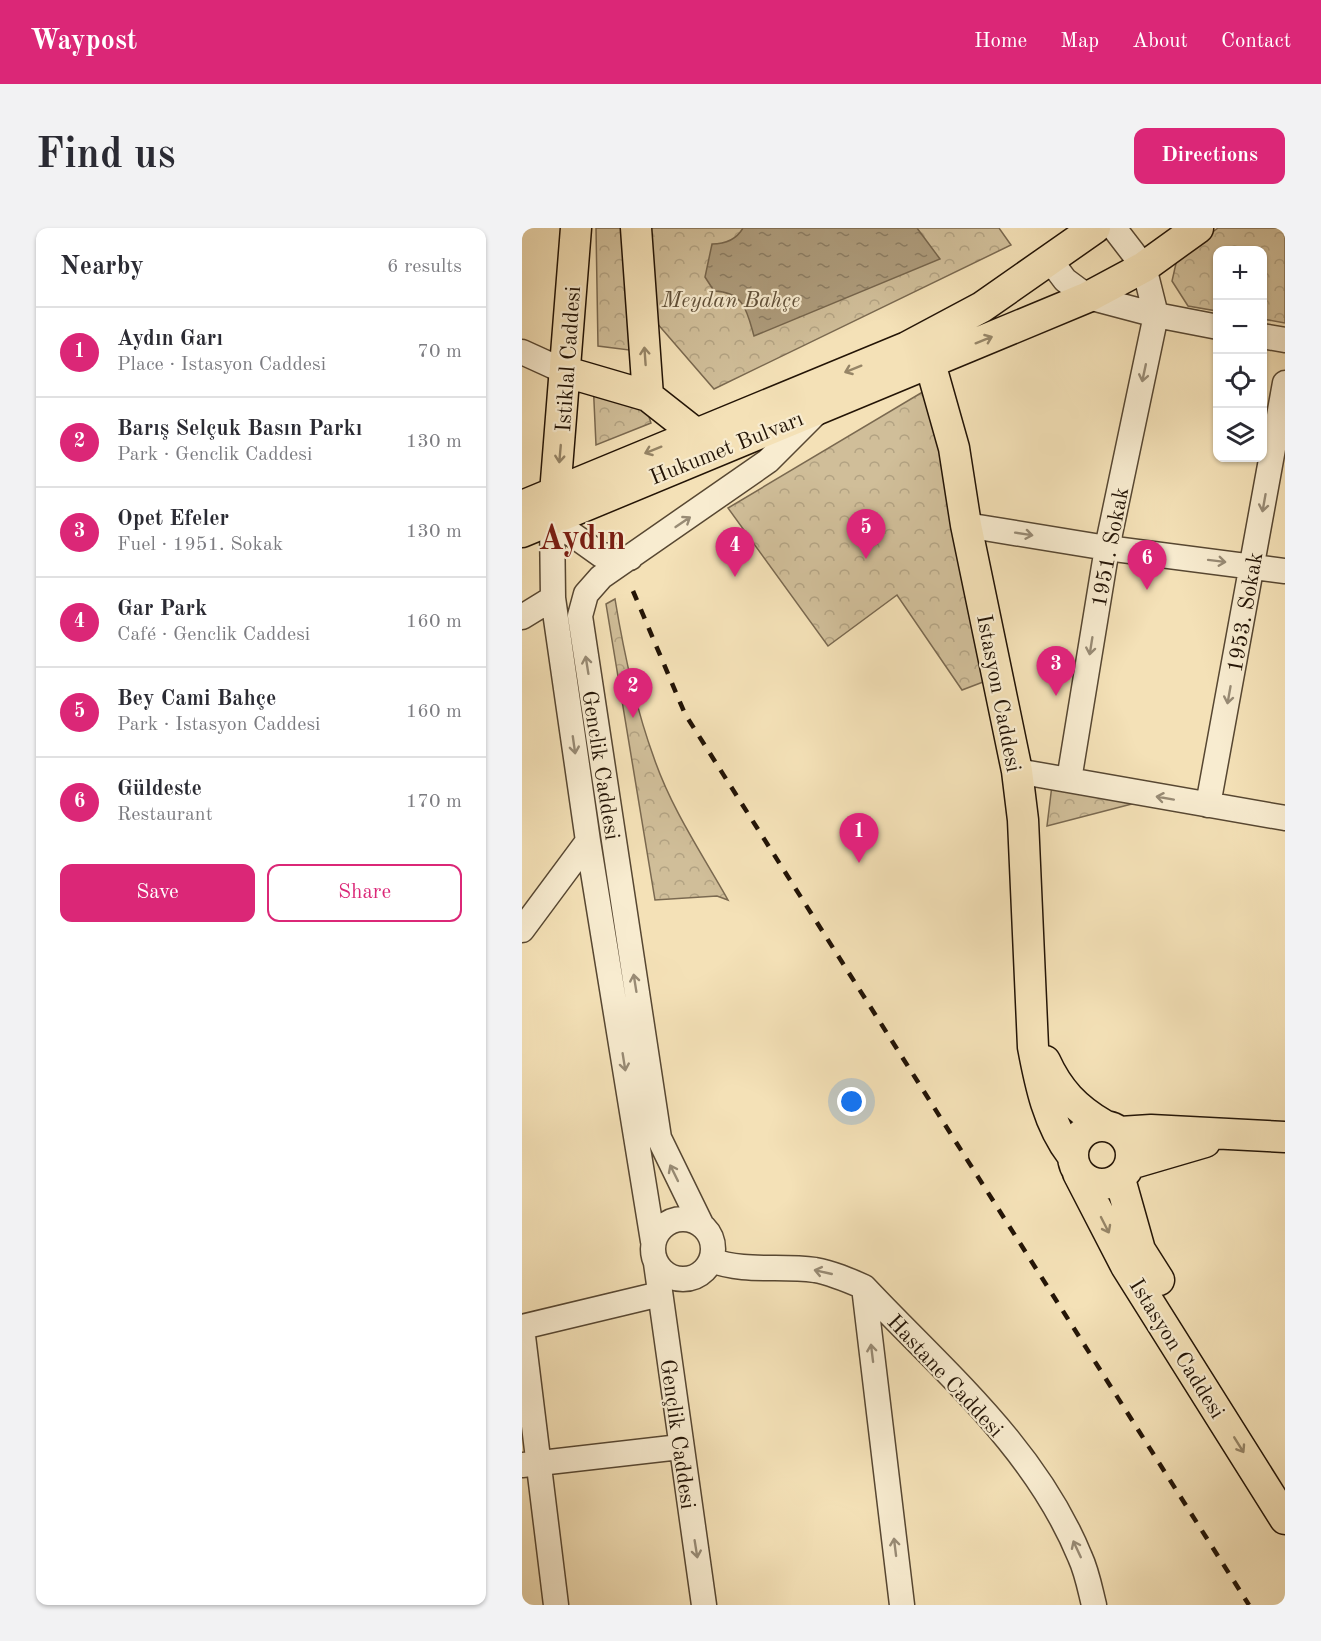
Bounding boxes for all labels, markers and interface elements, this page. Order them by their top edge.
text: Waypost [30,28,137,56]
text: Home [974,31,1027,52]
text: Map [1060,31,1099,52]
text: About [1132,31,1188,52]
text: Contact [1221,31,1291,52]
button: Directions [1134,128,1285,184]
text: Find us [36,135,175,177]
map controls [1213,246,1267,462]
button: + [1213,246,1267,300]
text: Nearby [60,254,144,280]
text: 6 results [387,257,462,277]
street label: Istiklal Caddesi [553,285,585,433]
park label: Meydan Bahçe [661,290,800,312]
button: − [1213,300,1267,354]
text: Aydın Garı [117,328,223,350]
one-way arrow [974,334,992,345]
text: 1 [74,342,85,362]
text: 70 m [417,342,462,362]
one-way arrow [639,346,650,366]
button: locate [1213,354,1267,408]
text: Place · Istasyon Caddesi [117,355,326,375]
one-way arrow [1138,362,1149,382]
one-way arrow [844,364,863,375]
street label: Hukumet Bulvarı [647,408,807,490]
button: layers [1213,408,1267,462]
text: Barış Selçuk Basın Parkı [117,418,362,440]
text: 2 [74,432,85,452]
text: 130 m [406,432,462,452]
one-way arrow [554,443,565,463]
text: Park · Genclik Caddesi [117,445,312,465]
one-way arrow [644,445,663,456]
street label: 1951. Sokak [1089,486,1133,609]
one-way arrow [1258,493,1269,512]
text: Opet Efeler [117,508,229,530]
pin: 5 [846,510,886,559]
one-way arrow [675,515,692,528]
text: 3 [74,522,85,542]
text: 130 m [406,522,462,542]
district label: Aydın [538,523,626,557]
pin: 4 [716,528,754,577]
one-way arrow [1013,529,1033,540]
text: Fuel · 1951. Sokak [117,535,283,555]
pin: 6 [1128,540,1166,590]
street label: 1953. Sokak [1225,551,1267,674]
one-way arrow [1207,555,1226,566]
text: Gar Park [117,598,207,620]
text: 4 [74,612,85,632]
text: 160 m [406,612,462,632]
street label: Istasyon Caddesi [972,613,1024,774]
text: Café · Genclik Caddesi [117,625,310,645]
one-way arrow [1085,636,1096,656]
pin: 3 [1036,646,1076,696]
one-way arrow [581,656,592,676]
pin: 2 [614,668,652,718]
one-way arrow [1223,684,1234,704]
text: Bey Cami Bahçe [117,688,276,710]
street label: Genclik Caddesi [577,689,623,842]
text: 5 [74,702,85,722]
text: 160 m [406,702,462,722]
text: Park · Istasyon Caddesi [117,715,321,735]
one-way arrow [569,735,580,755]
text: Güldeste [117,778,202,800]
text: 6 [74,792,85,812]
text: 170 m [406,792,462,812]
one-way arrow [1156,792,1176,803]
text: Restaurant [117,805,213,825]
pin: 1 [840,814,878,863]
button: Save [60,864,255,922]
button: Share [267,864,462,922]
one-way arrow [629,973,640,993]
one-way arrow [619,1052,630,1072]
your location [837,1087,866,1116]
one-way arrow [668,1164,680,1182]
one-way arrow [1099,1216,1111,1233]
one-way arrow [814,1266,833,1278]
street label: Istasyon Caddesi [1125,1275,1228,1423]
street label: Hastane Caddesi [882,1311,1007,1442]
one-way arrow [866,1344,877,1364]
street label: Gençlik Caddesi [656,1358,698,1511]
one-way arrow [1233,1436,1245,1453]
one-way arrow [889,1537,900,1557]
one-way arrow [690,1539,701,1559]
one-way arrow [1070,1541,1082,1559]

